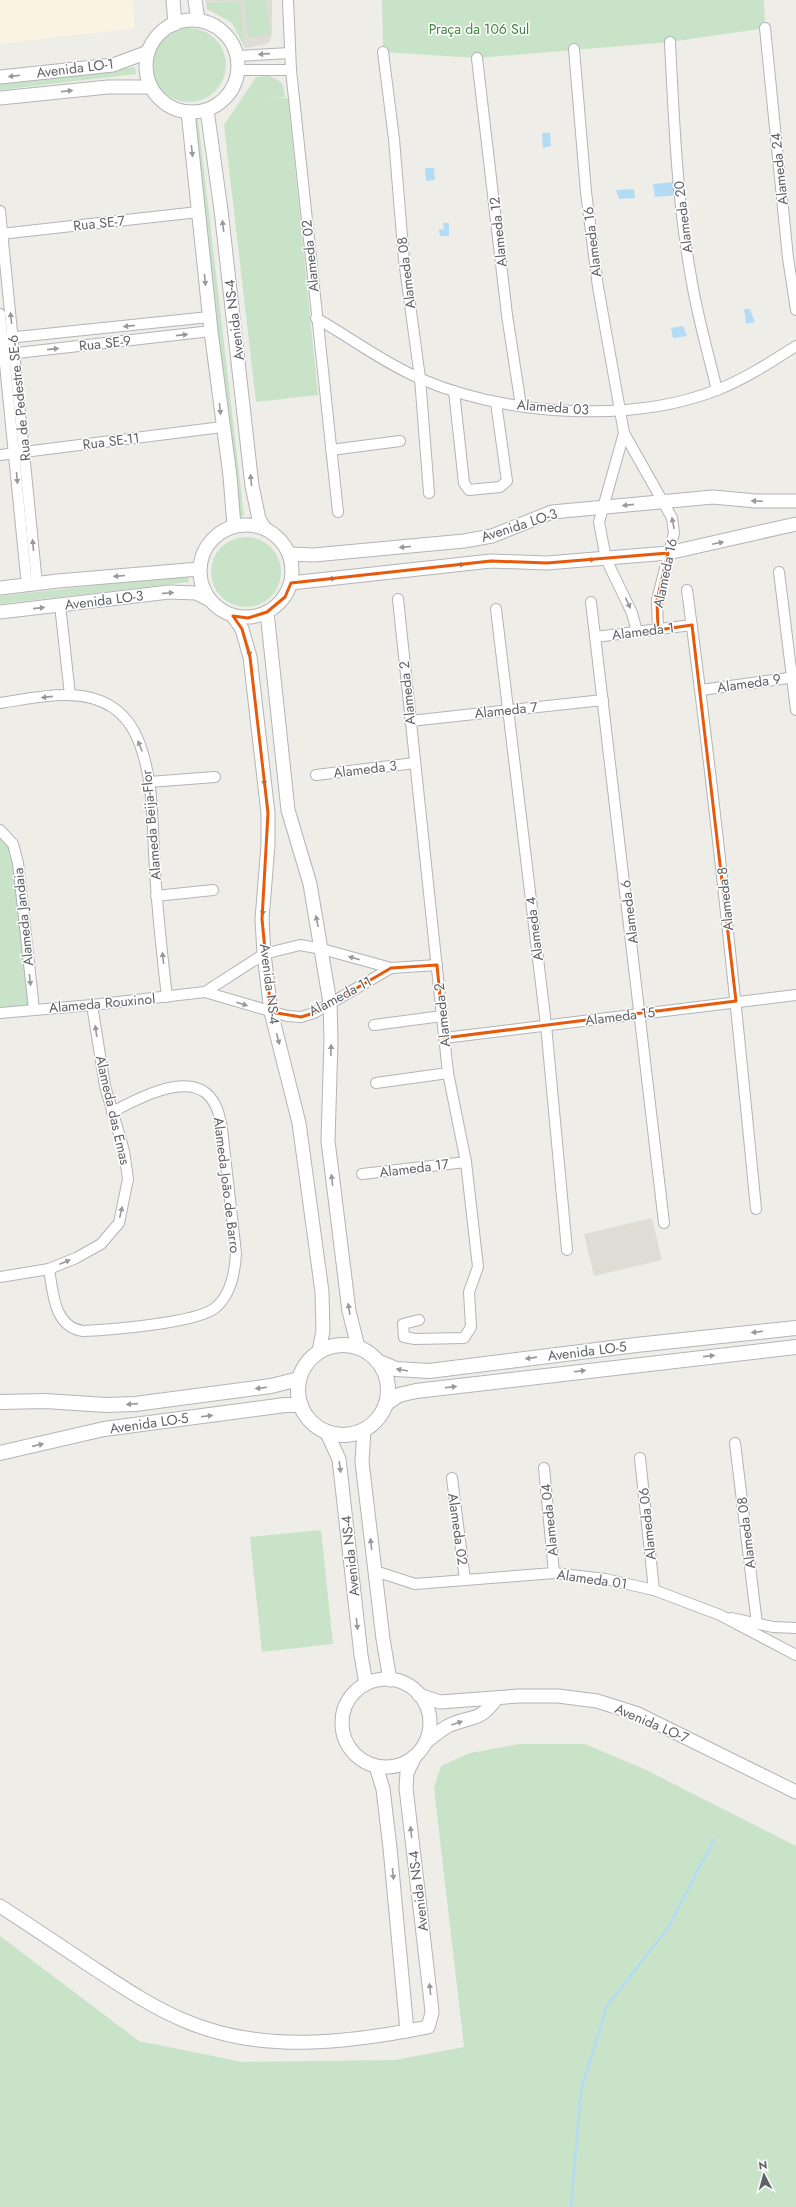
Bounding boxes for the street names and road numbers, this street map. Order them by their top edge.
street label: Avenida LO-1 [35,53,115,83]
street label: Alameda 24 [765,132,793,206]
street label: Alameda 20 [669,180,697,254]
street label: Alameda 12 [484,196,512,268]
street label: Alameda 16 [578,206,606,278]
street label: Rua SE-7 [72,210,126,236]
street label: Alameda 02 [296,219,324,293]
street label: Alameda 08 [392,236,420,310]
street label: Avenida NS-4 [219,278,249,362]
street label: Rua SE-9 [78,330,132,356]
street label: Rua de Pedestre SE-6 [2,334,36,462]
street label: Alameda 03 [516,395,590,420]
street label: Rua SE-11 [81,428,141,454]
street label: Avenida LO-3 [478,503,560,547]
street label: Alameda 16 [648,536,682,610]
street label: Avenida LO-3 [64,585,145,615]
street label: Alameda 1 [611,617,675,645]
street label: Alameda 2 [394,660,420,726]
street label: Alameda 9 [716,669,782,697]
street label: Alameda 7 [473,697,539,723]
street label: Alameda 3 [332,755,398,783]
street label: Alameda Beija-Flor [136,769,166,881]
street label: Alameda 8 [712,866,738,932]
street label: Alameda Jandaia [8,867,38,967]
street label: Alameda 6 [615,879,643,945]
street label: Alameda 4 [520,896,548,962]
street label: Avenida NS-4 [255,942,285,1026]
street label: Alameda 11 [305,971,375,1021]
street label: Alameda 2 [429,982,455,1048]
street label: Alameda Rouxinol [48,988,156,1018]
street label: Alameda 15 [584,1002,656,1030]
street label: Alameda das Emas [91,1053,135,1167]
street label: Alameda João de Barro [209,1116,245,1254]
street label: Alameda 17 [378,1154,451,1182]
street label: Avenida LO-5 [546,1336,628,1366]
street label: Avenida LO-5 [108,1408,190,1438]
street label: Alameda 04 [535,1483,563,1557]
street label: Alameda 06 [633,1487,661,1561]
street label: Alameda 02 [443,1492,473,1566]
street label: Alameda 08 [732,1496,760,1570]
street label: Avenida NS-4 [336,1515,364,1597]
street label: Alameda 01 [555,1564,629,1594]
street label: Avenida LO-7 [612,1698,693,1748]
street label: Avenida NS-4 [403,1849,433,1933]

